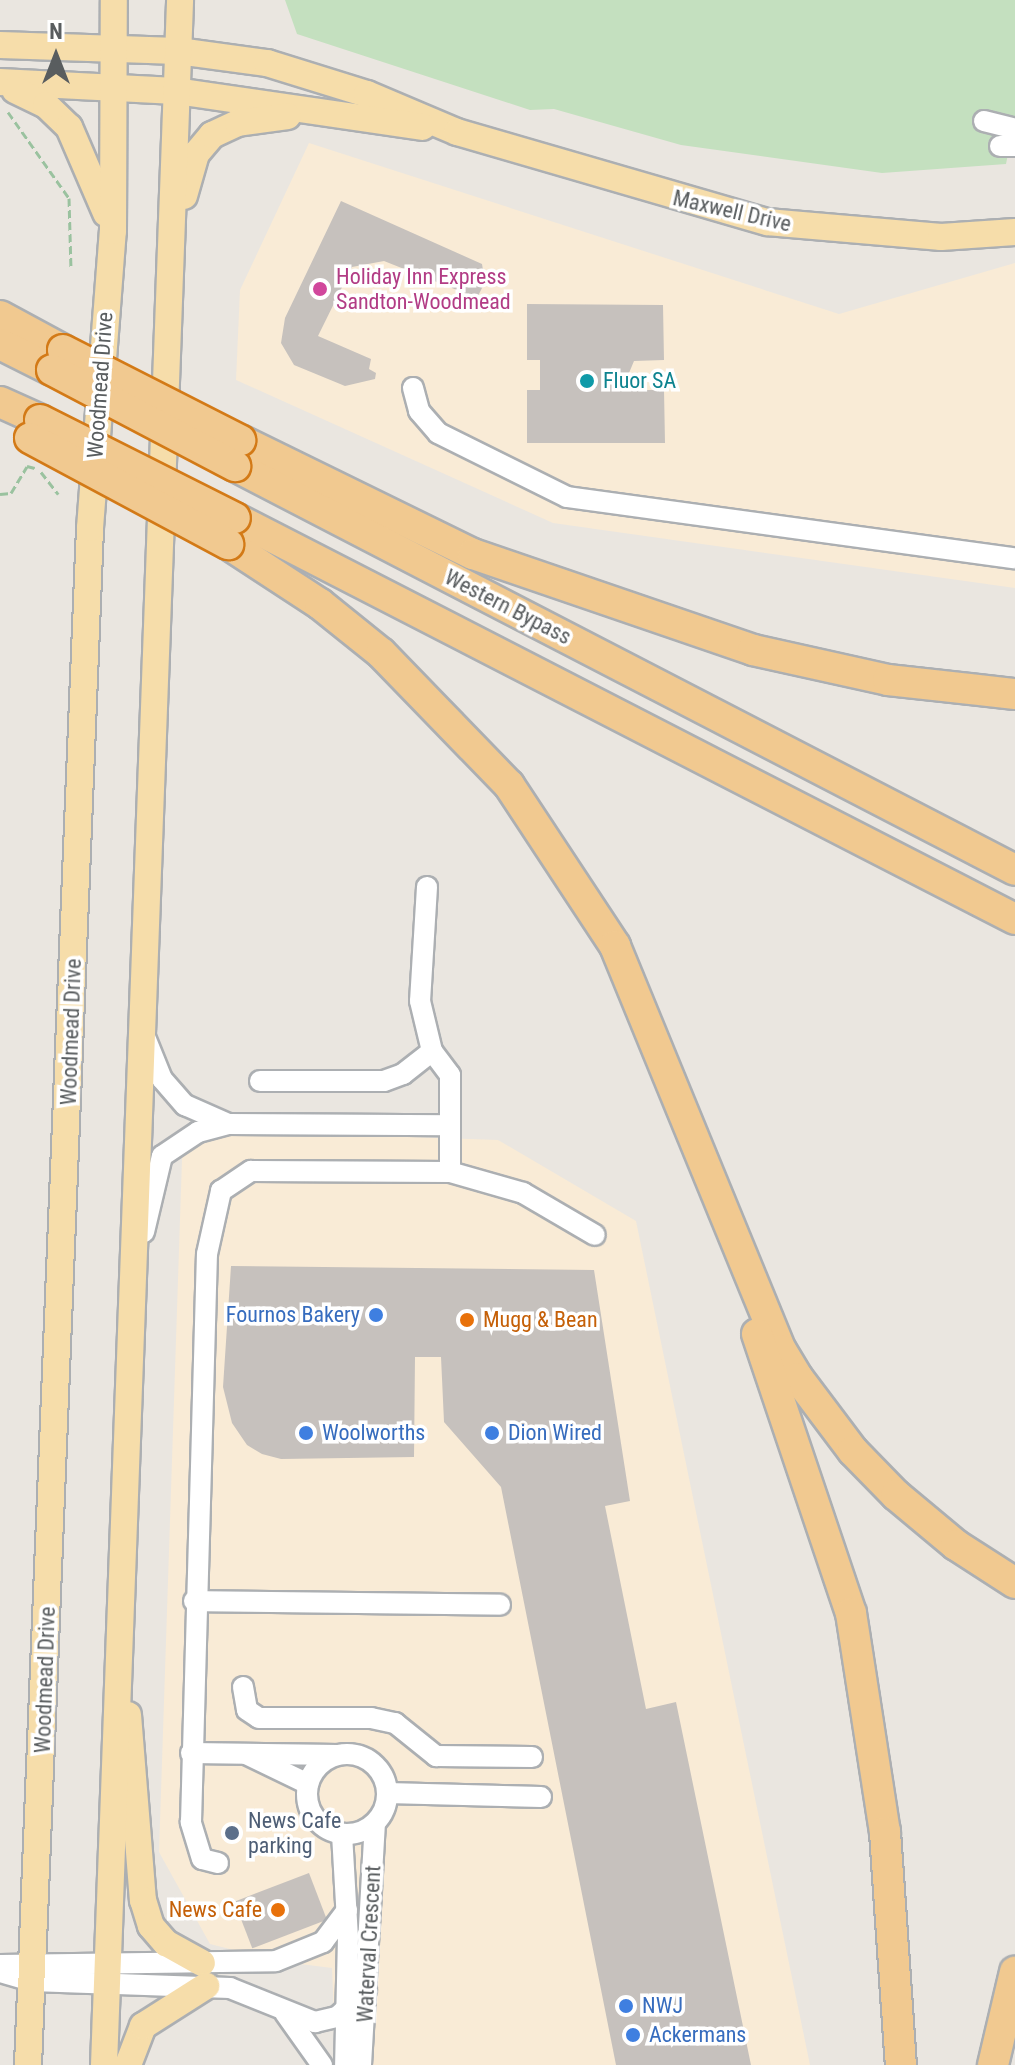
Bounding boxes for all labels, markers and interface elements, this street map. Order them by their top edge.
north arrow [16,16,96,96]
text: N [49,19,63,44]
street label: Maxwell Drive [670,185,794,237]
place label: Holiday Inn Express Sandton-Woodmead [336,263,511,314]
marker: Holiday Inn Express Sandton-Woodmead [311,280,329,298]
street label: Woodmead Drive [82,311,118,459]
place label: Fluor SA [603,368,676,394]
marker: Fluor SA [578,372,596,390]
street label: Western Bypass [440,564,576,650]
street label: Woodmead Drive [55,958,87,1106]
place label: Fournos Bakery [226,1302,360,1328]
marker: Fournos Bakery [367,1306,385,1324]
place label: Mugg & Bean [483,1307,598,1333]
marker: Mugg & Bean [458,1311,476,1329]
place label: Woolworths [322,1420,425,1446]
place label: Dion Wired [508,1420,602,1446]
marker: Woolworths [297,1424,315,1442]
marker: Dion Wired [483,1424,501,1442]
street label: Woodmead Drive [29,1606,61,1754]
place label: News Cafe parking [248,1807,341,1858]
marker: News Cafe parking [223,1824,241,1842]
street label: Waterval Crescent [352,1865,386,2023]
place label: News Cafe [169,1897,262,1923]
marker: News Cafe [269,1901,287,1919]
place label: NWJ [642,1993,683,2019]
marker: NWJ [617,1997,635,2015]
place label: Ackermans [649,2022,746,2048]
marker: Ackermans [624,2026,642,2044]

